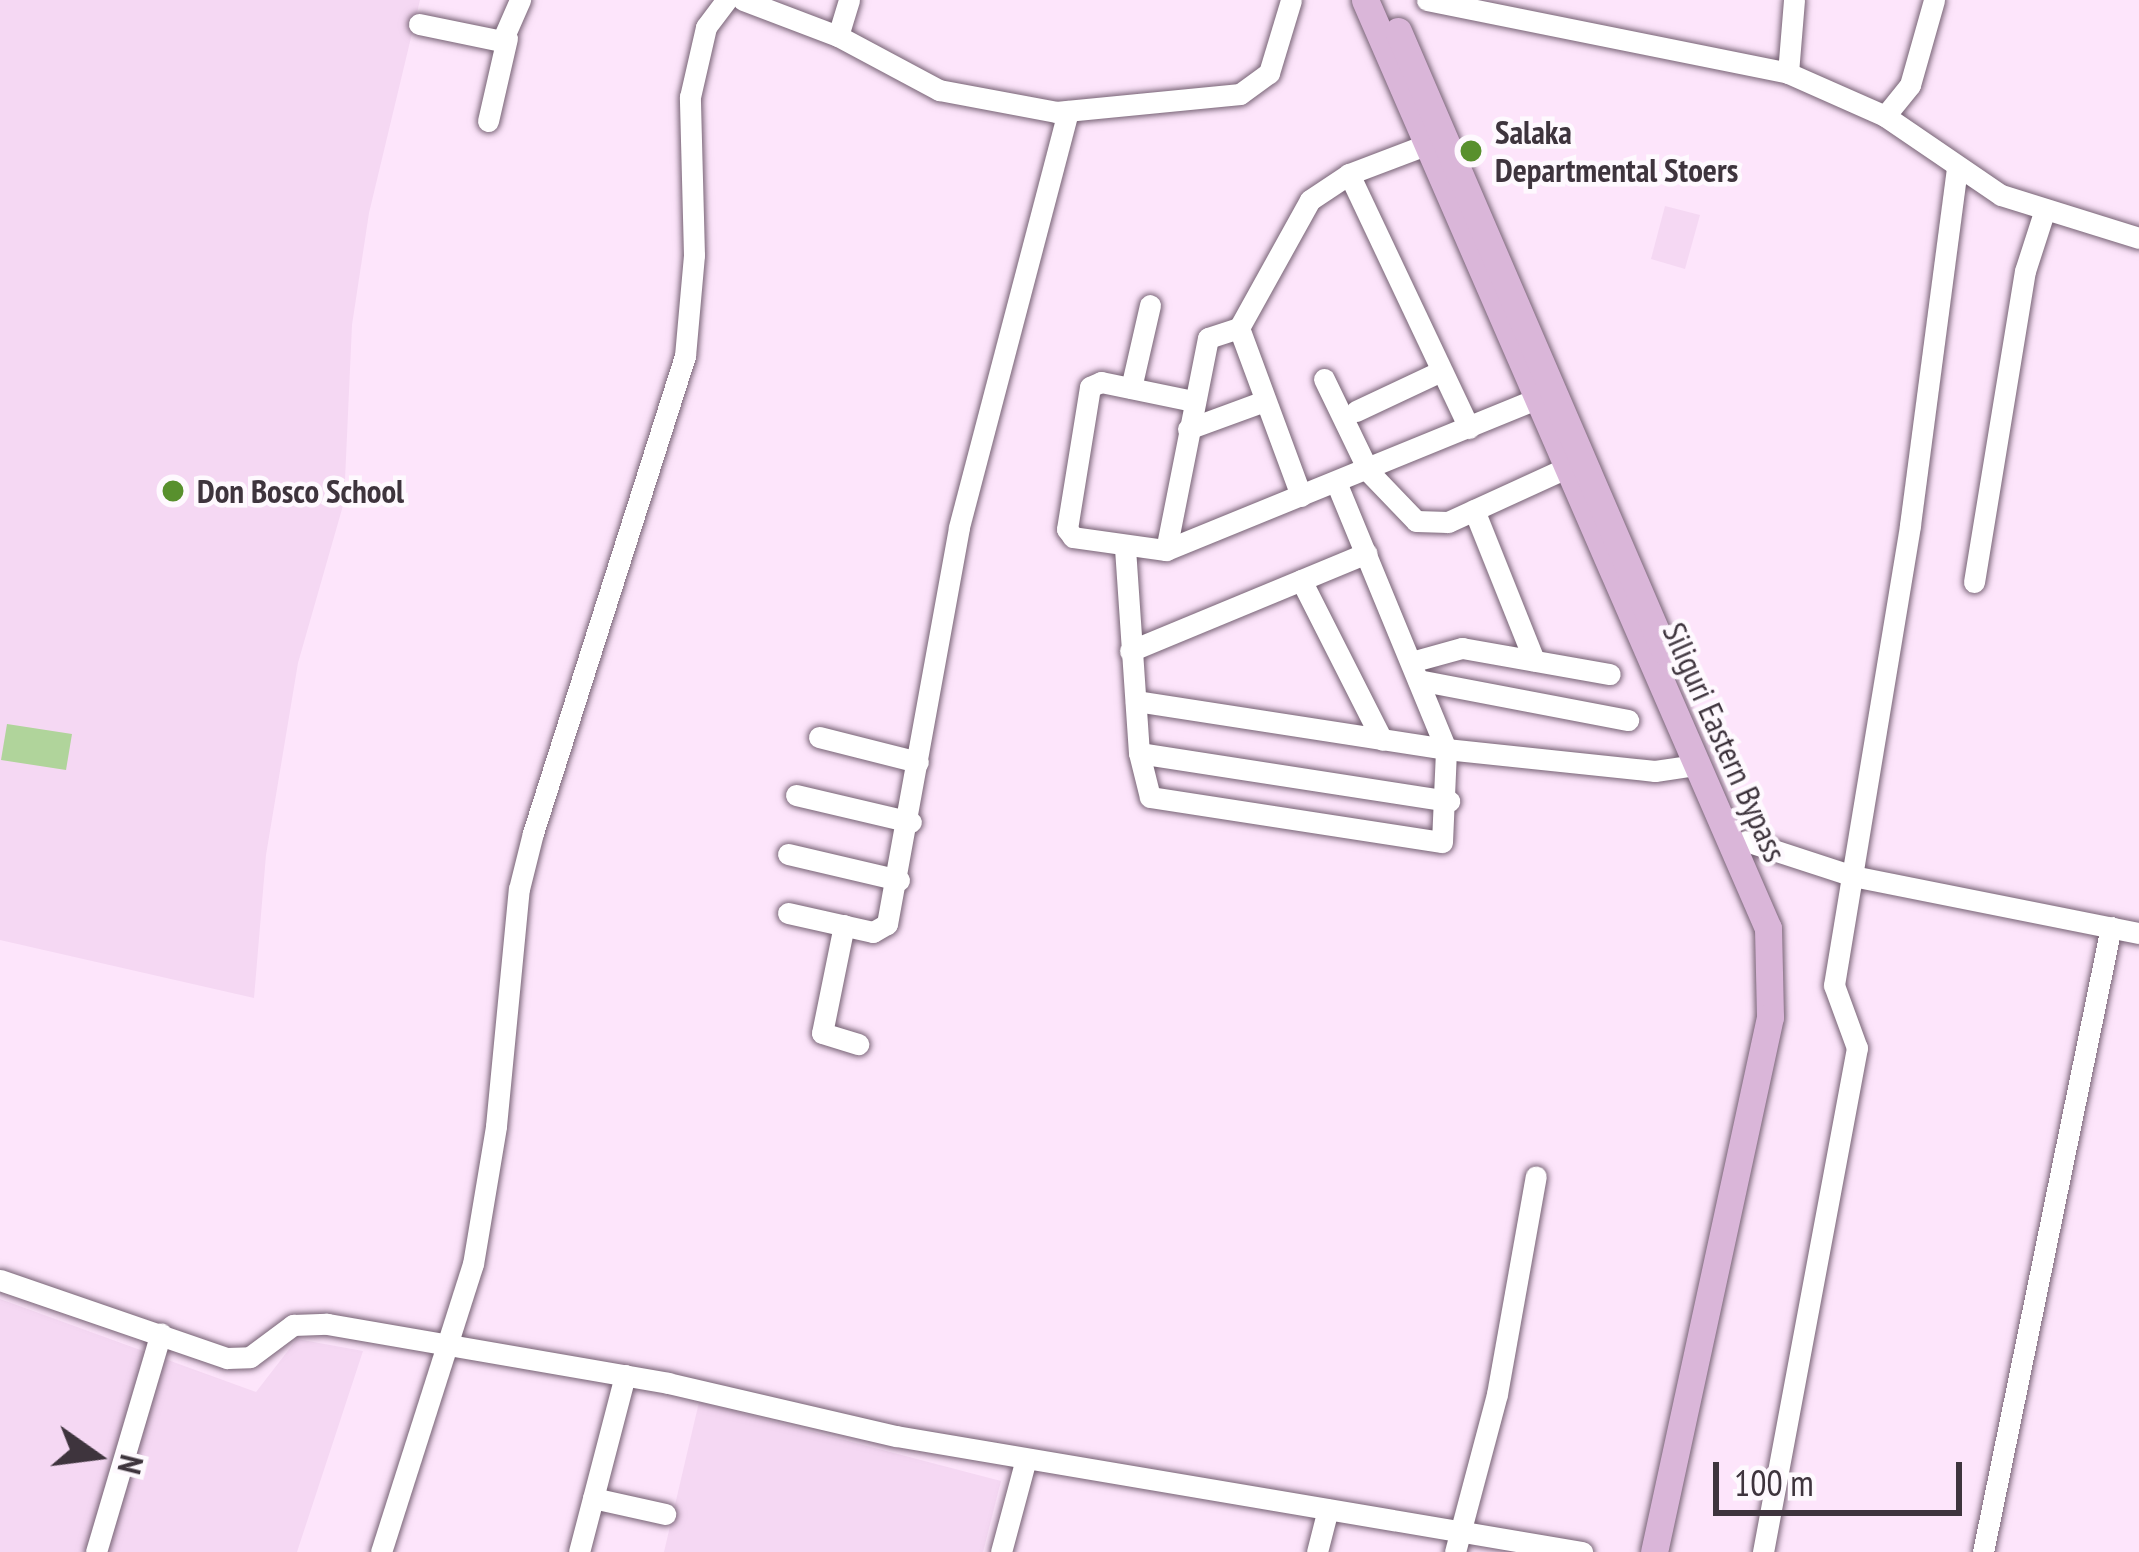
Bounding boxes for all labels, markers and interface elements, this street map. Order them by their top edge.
place label: Salaka Departmental Stoers [1495,112,1738,190]
marker: Salaka Departmental Stoers [1458,138,1484,164]
place label: Don Bosco School [197,471,404,511]
marker: Don Bosco School [160,478,186,504]
street label: Siliguri Eastern Bypass [1655,616,1795,868]
north arrow [36,1396,156,1516]
scale bar [1719,1438,1968,1512]
text: N [108,1451,154,1479]
text: 100 m [1734,1459,1814,1506]

